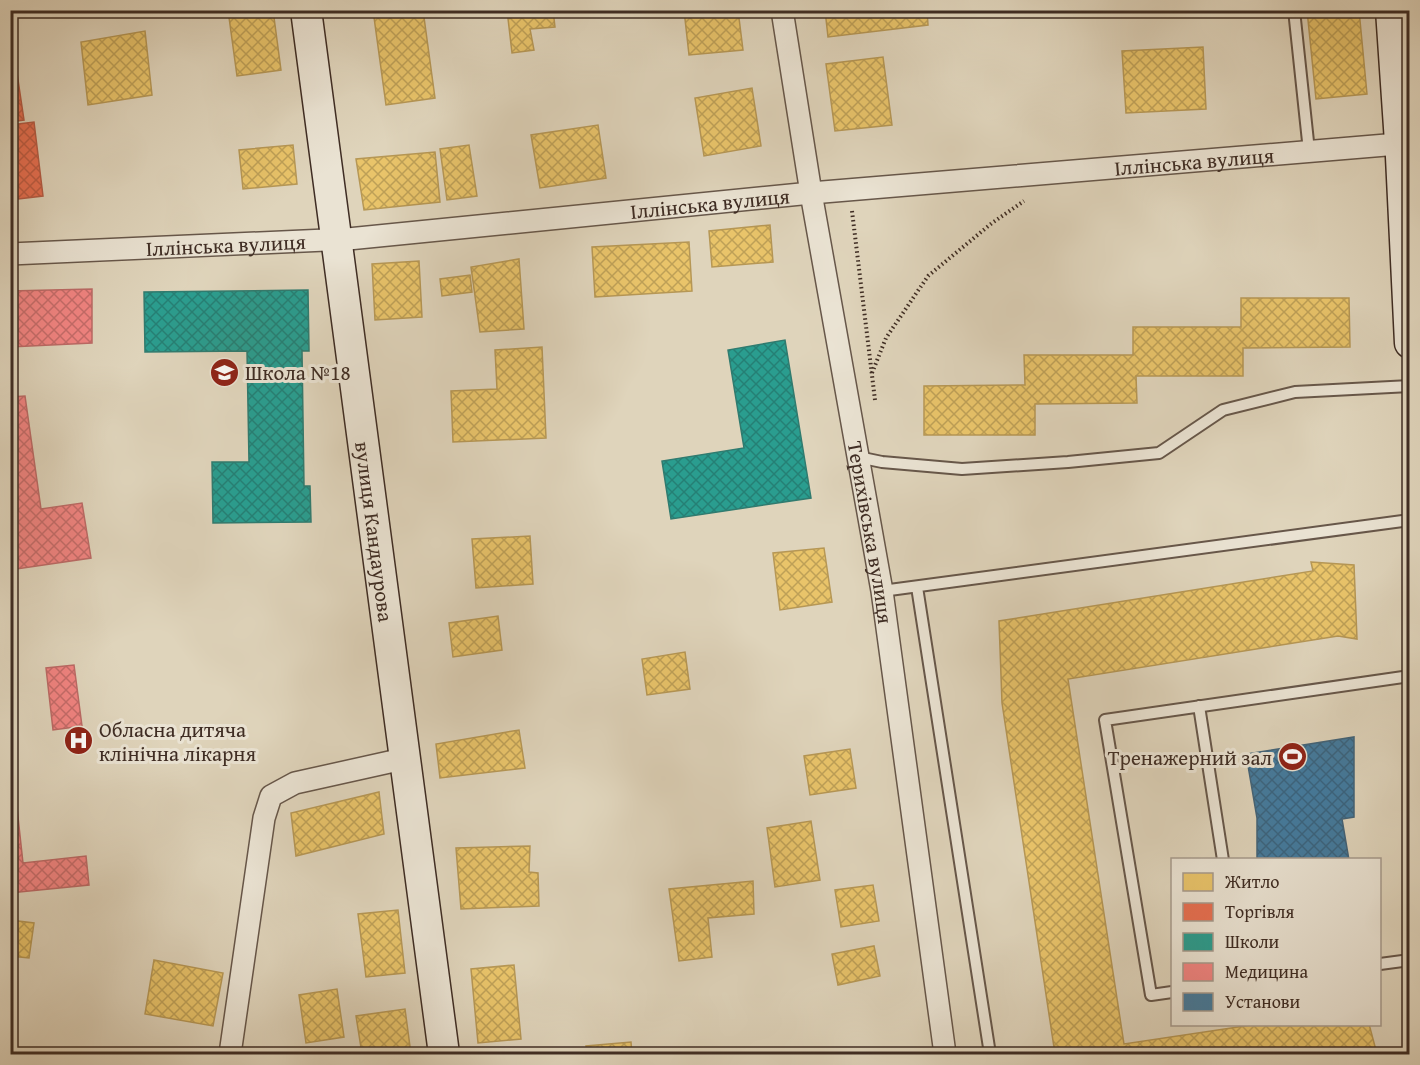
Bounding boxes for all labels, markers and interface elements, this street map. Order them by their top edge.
street label: Іллінська вулиця [1113,139,1276,183]
street label: Іллінська вулиця [629,180,791,226]
street label: Іллінська вулиця [145,225,307,263]
school or university icon: Школа №18 [208,356,240,388]
place label: Школа №18 [245,357,351,388]
street label: вулиця Кандаурова [348,439,402,624]
street label: Терихівська вулиця [840,439,902,626]
place label: Обласна дитяча клінічна лікарня [99,714,257,769]
hospital icon: Обласна дитяча клінічна лікарня [62,725,94,757]
sports icon: Тренажерний зал [1277,741,1309,773]
place label: Тренажерний зал [1108,742,1272,773]
legend [1171,858,1381,1026]
text: Житло [1224,868,1279,895]
text: Торгівля [1225,898,1294,925]
text: Школи [1225,928,1280,955]
text: Медицина [1225,958,1308,985]
text: Установи [1225,988,1301,1015]

